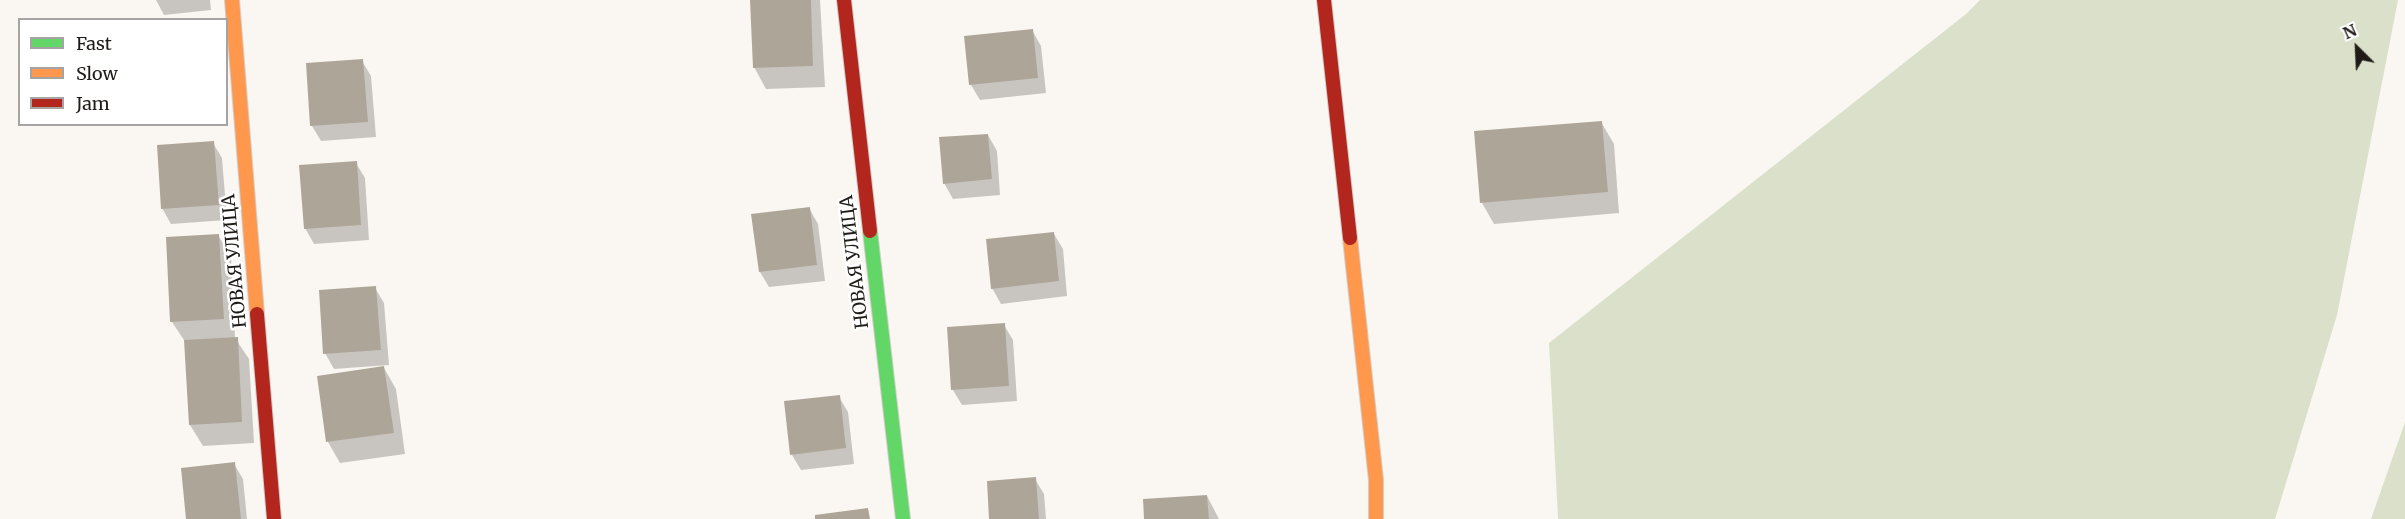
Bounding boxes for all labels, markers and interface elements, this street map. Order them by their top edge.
legend [18,18,228,126]
north arrow [2327,18,2387,78]
text: N [2340,20,2360,43]
text: Fast [76,32,112,55]
text: Slow [76,62,118,85]
text: Jam [76,92,110,115]
street label: НОВАЯ УЛИЦА [218,193,252,329]
street label: НОВАЯ УЛИЦА [836,194,874,330]

